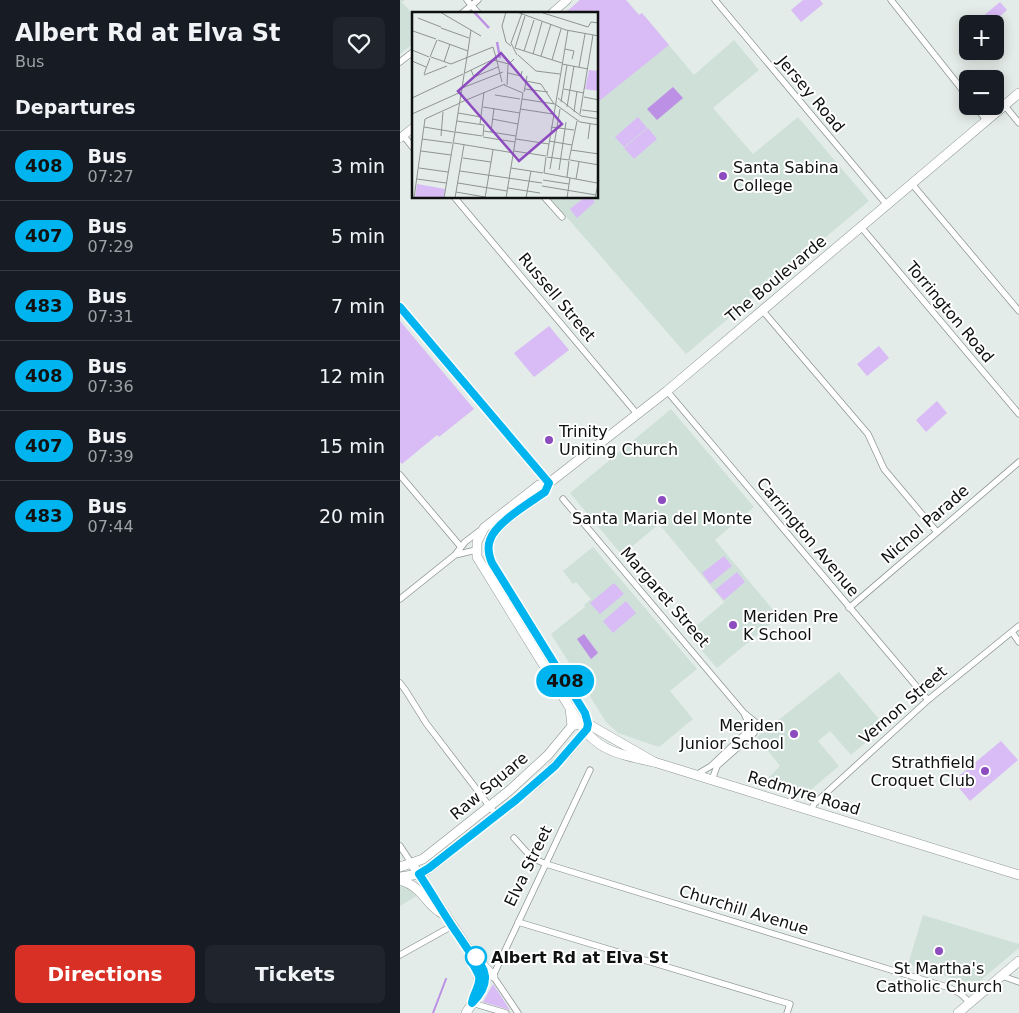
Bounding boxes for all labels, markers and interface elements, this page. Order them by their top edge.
inset map [412,12,599,199]
map controls [959,15,1004,115]
button: + [959,15,1004,60]
button: heart [333,17,385,69]
text: Albert Rd at Elva St [15,19,281,47]
street label: Jersey Road [773,51,848,136]
text: Bus [15,52,44,71]
button: − [959,70,1004,115]
text: Departures [15,96,136,118]
text: Bus [88,145,127,167]
text: 408 [25,155,63,176]
text: 3 min [331,155,385,177]
place label: Santa Sabina College [733,158,839,195]
text: 07:27 [88,167,134,186]
marker: Santa Sabina College [717,170,729,182]
text: Bus [88,215,127,237]
text: 407 [25,225,63,246]
text: 5 min [331,225,385,247]
street label: The Boulevarde [721,231,830,327]
text: 07:29 [88,237,134,256]
street label: Russell Street [514,249,600,345]
street label: Torrington Road [902,257,998,366]
text: Bus [88,285,127,307]
text: 483 [25,295,63,316]
text: 7 min [331,295,385,317]
text: 07:31 [88,307,134,326]
text: Bus [88,355,127,377]
text: 408 [25,365,63,386]
text: 12 min [319,365,385,387]
text: 07:36 [88,377,134,396]
place label: Trinity Uniting Church [558,422,678,459]
text: Bus [88,425,127,447]
marker: Trinity Uniting Church [543,434,555,446]
text: 407 [25,435,63,456]
text: 15 min [319,435,385,457]
text: 07:39 [88,447,134,466]
street label: Carrington Avenue [753,474,863,600]
street label: Nichol Parade [877,481,973,567]
marker: Santa Maria del Monte [656,494,668,506]
text: Bus [88,495,127,517]
text: 483 [25,505,63,526]
text: 20 min [319,505,385,527]
place label: Santa Maria del Monte [572,509,752,528]
text: 07:44 [88,517,134,536]
street label: Margaret Street [617,543,713,651]
place label: Meriden Pre K School [743,607,838,644]
marker: Meriden Pre K School [727,619,739,631]
street label: Vernon Street [855,662,951,748]
line badge: 408 [536,665,594,697]
text: 408 [546,670,584,691]
place label: Meriden Junior School [679,716,784,753]
marker: Meriden Junior School [788,728,800,740]
street label: Raw Square [446,748,532,824]
place label: Strathfield Croquet Club [870,753,975,790]
marker: Strathfield Croquet Club [979,765,991,777]
street label: Redmyre Road [745,767,863,819]
street label: Elva Street [500,822,556,910]
street label: Churchill Avenue [677,881,811,939]
button: Directions [15,945,195,1003]
button: Tickets [205,945,385,1003]
marker: St Martha's Catholic Church [933,945,945,957]
marker: Albert Rd at Elva St [465,946,487,968]
place label: Albert Rd at Elva St [491,948,668,967]
place label: St Martha's Catholic Church [876,959,1002,996]

